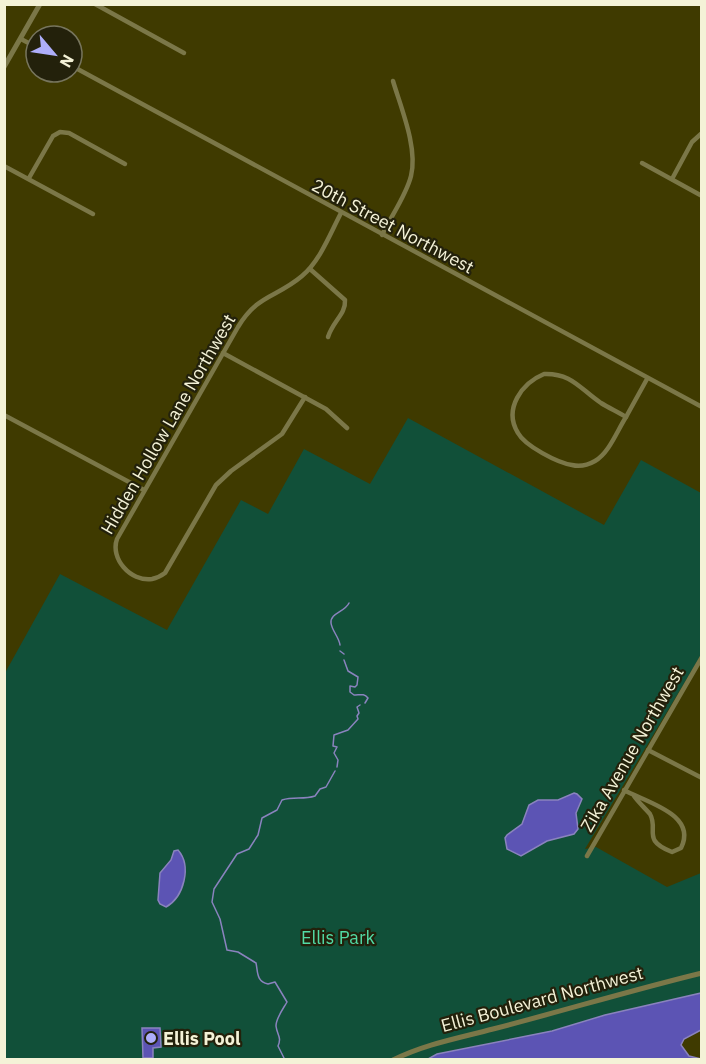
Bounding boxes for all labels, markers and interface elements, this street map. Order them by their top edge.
north arrow [24,24,84,84]
text: N [56,51,79,71]
street label: 20th Street Northwest [308,173,478,279]
street label: Hidden Hollow Lane Northwest [95,310,241,538]
street label: Zika Avenue Northwest [575,662,689,836]
park label: Ellis Park [301,926,376,949]
street label: Ellis Boulevard Northwest [438,961,646,1037]
place label: Ellis Pool [163,1027,241,1050]
marker: Ellis Pool [144,1031,158,1045]

